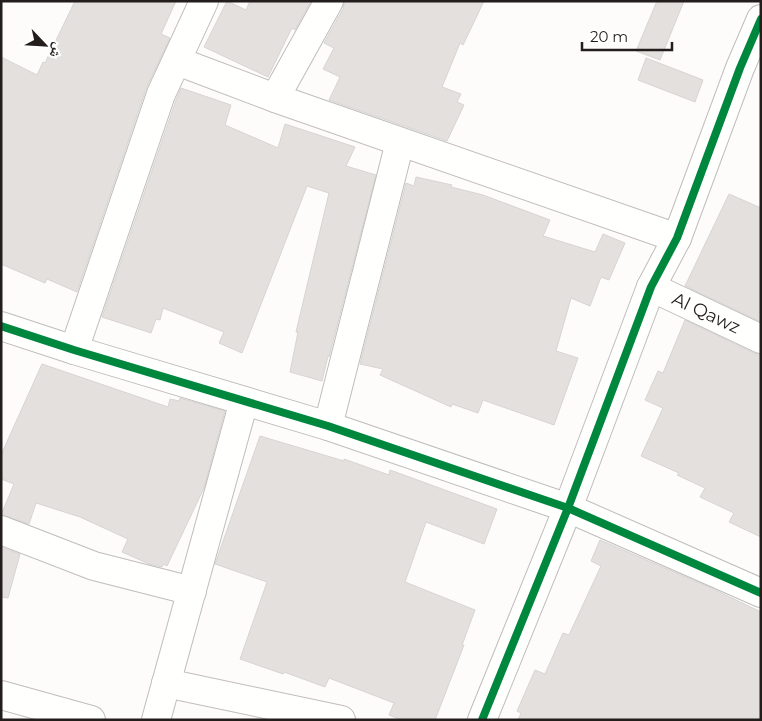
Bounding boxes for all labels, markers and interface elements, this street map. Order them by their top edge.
north arrow [20,20,70,70]
scale bar [582,20,672,52]
text: 20 m [590,27,628,46]
text: ش [45,40,68,61]
street label: Al Qawz [668,288,744,339]

